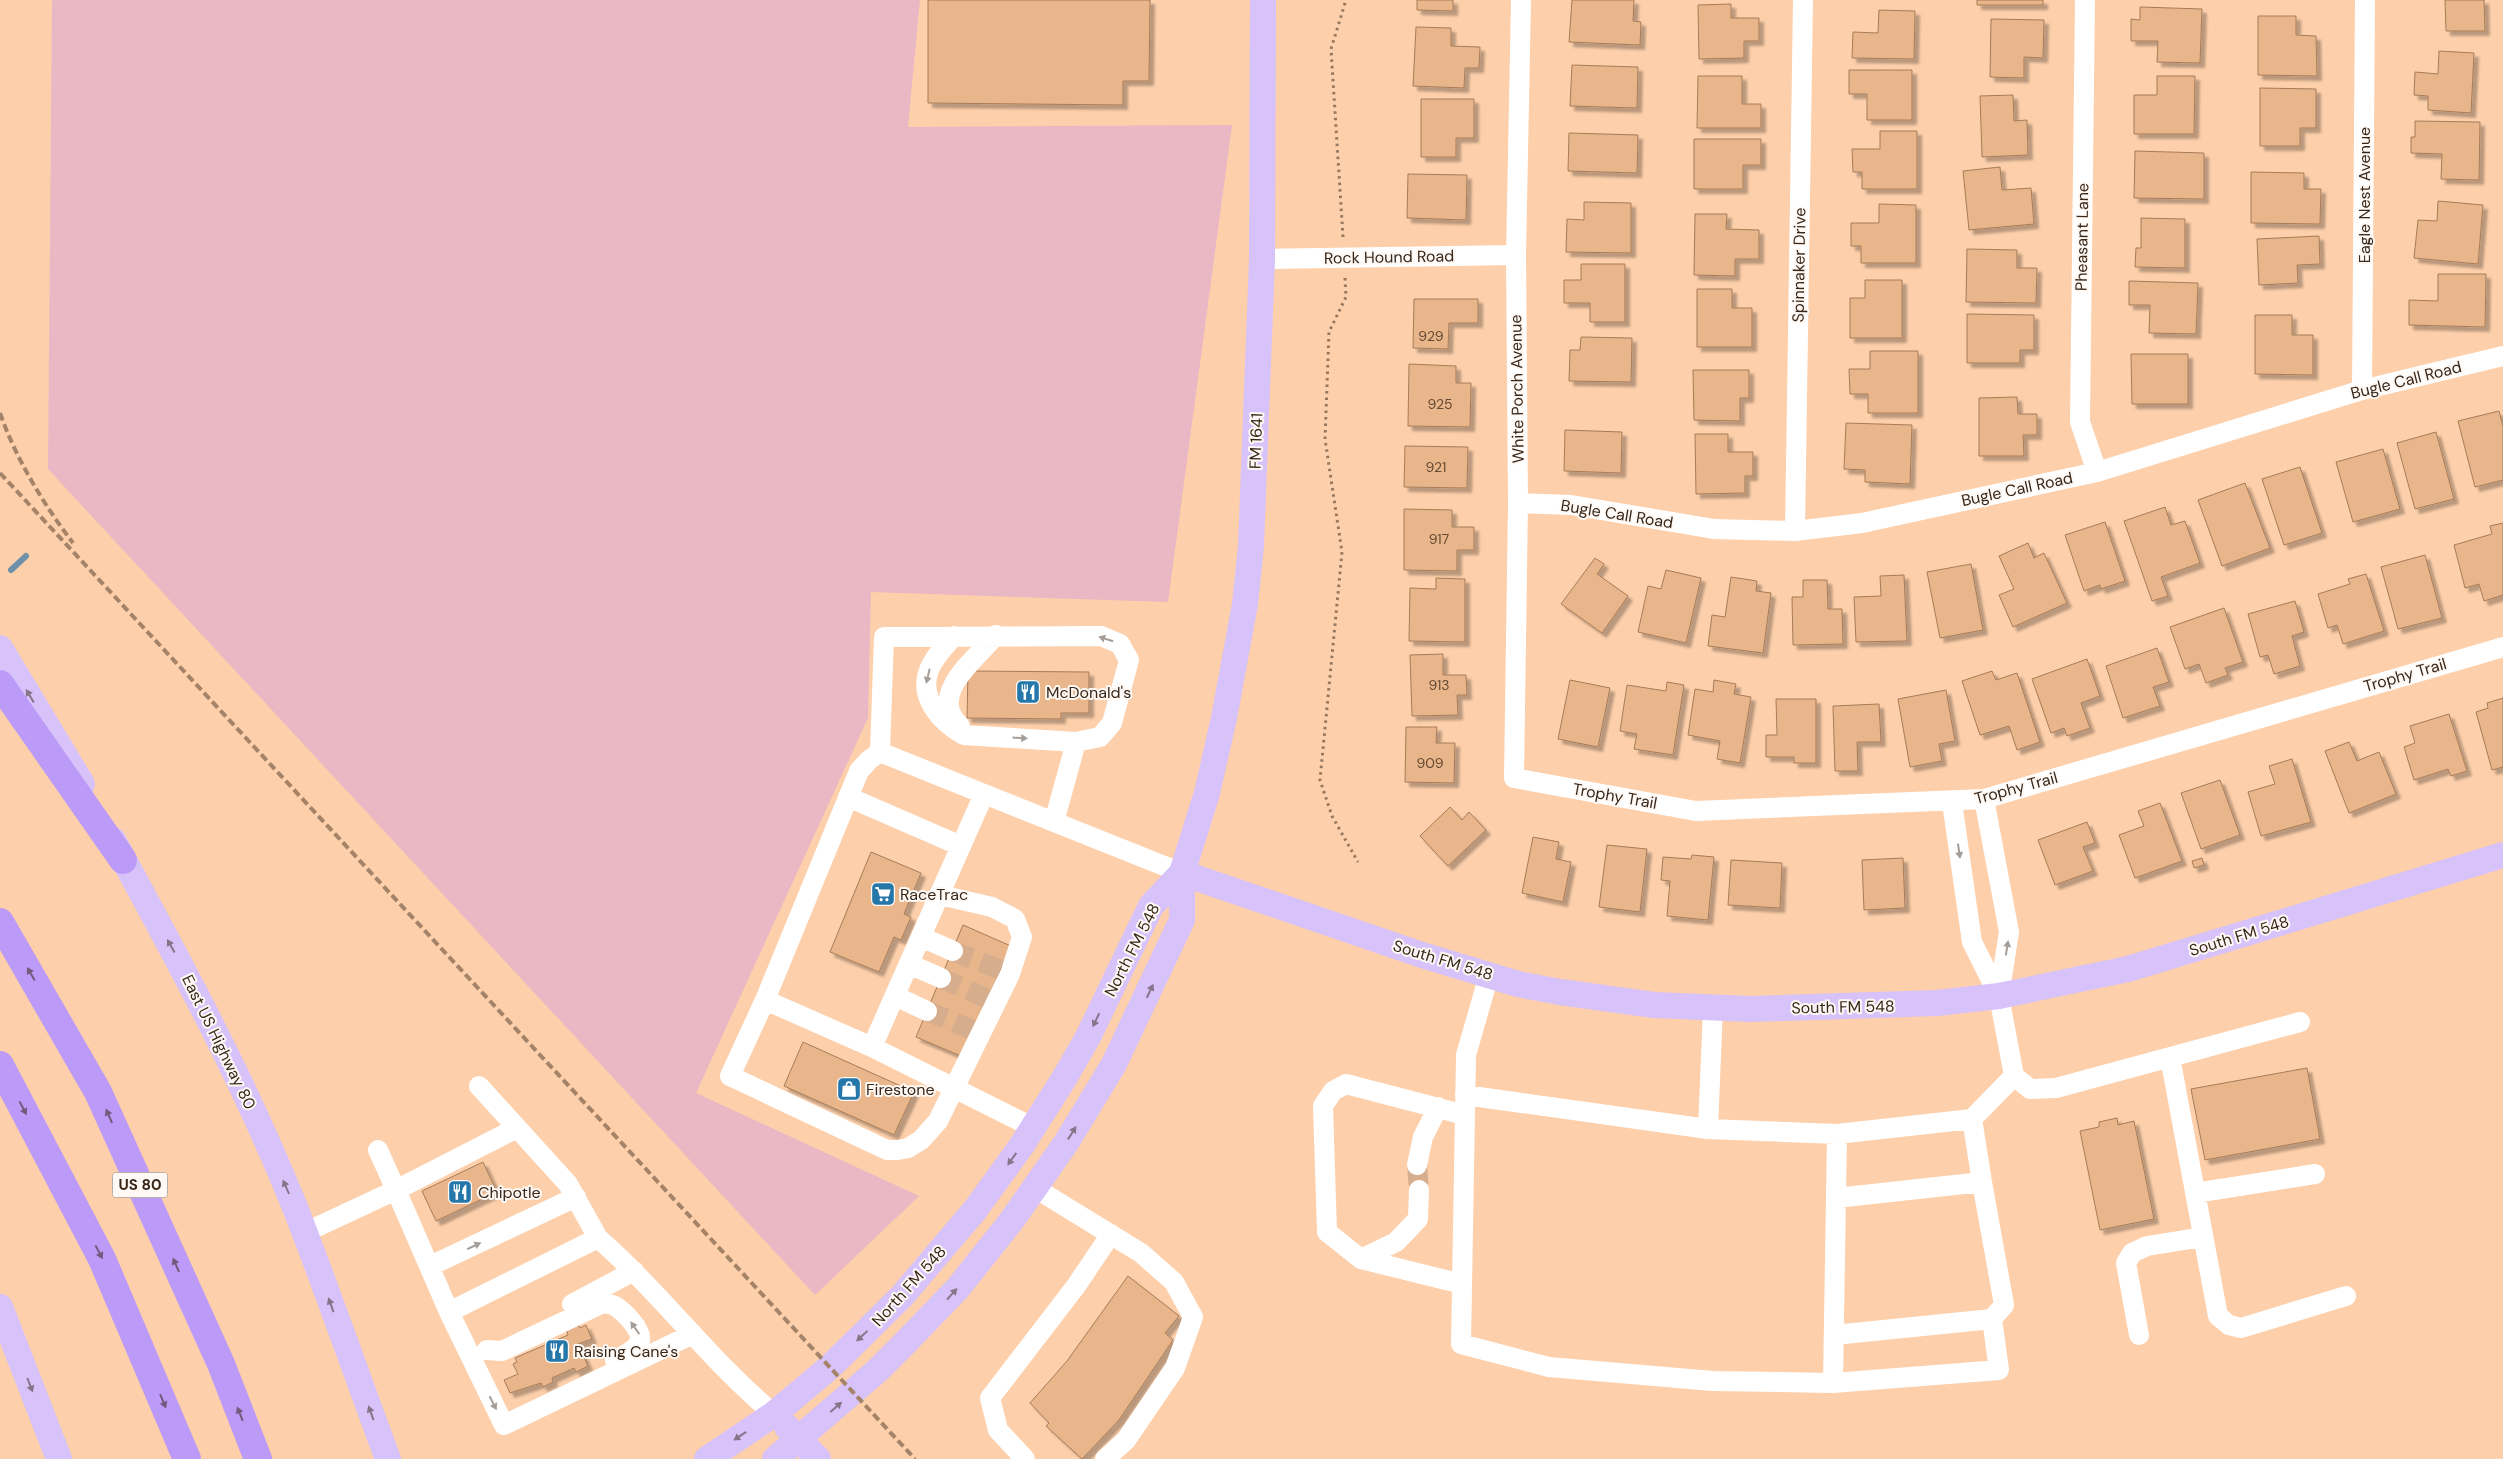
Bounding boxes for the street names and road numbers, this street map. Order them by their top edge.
street label: Eagle Nest Avenue [2354,127,2375,263]
street label: Pheasant Lane [2071,183,2093,291]
street label: Spinnaker Drive [1787,207,1811,323]
street label: Rock Hound Road [1324,245,1454,269]
street label: White Porch Avenue [1505,314,1529,464]
street label: Bugle Call Road [2348,356,2464,404]
street label: FM 1641 [1245,413,1267,469]
street label: Bugle Call Road [1959,467,2075,511]
street label: Bugle Call Road [1559,495,1675,533]
street label: Trophy Trail [2361,653,2449,697]
street label: Trophy Trail [1972,767,2060,809]
street label: Trophy Trail [1571,778,1659,814]
street label: North FM 548 [1100,900,1164,1000]
street label: South FM 548 [2187,911,2291,961]
street label: South FM 548 [1391,935,1495,985]
street label: East US Highway 80 [177,971,261,1113]
street label: South FM 548 [1791,996,1895,1018]
road number: US 80 [112,1172,168,1198]
street label: North FM 548 [867,1241,951,1331]

